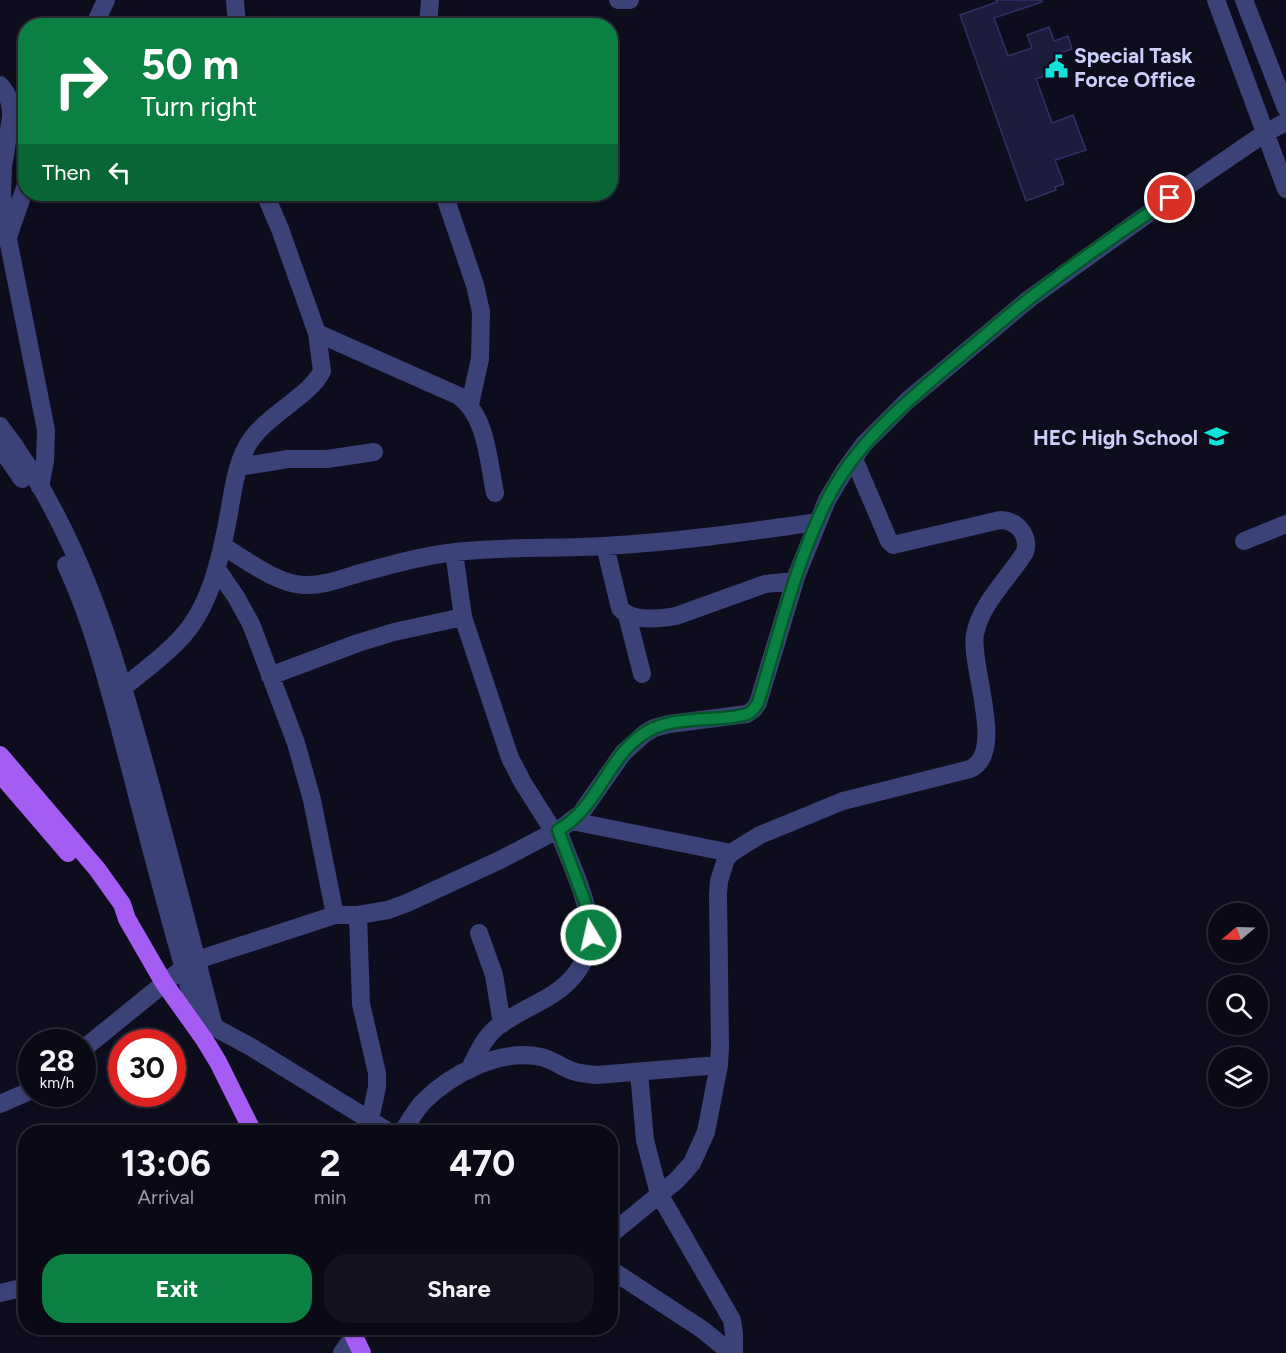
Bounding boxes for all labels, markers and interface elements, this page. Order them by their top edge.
text: 50 m [141,39,239,90]
icon: right [42,42,120,120]
place label: Special Task Force Office [1074,43,1196,92]
public building icon: Special Task Force Office [1043,54,1069,80]
text: Turn right [141,90,257,123]
icon: left [103,156,136,189]
text: Then [42,159,91,186]
pin [1144,172,1195,223]
icon: arrive [1153,181,1186,214]
school or university icon: HEC High School [1203,424,1229,450]
place label: HEC High School [1033,425,1198,450]
position arrow [559,903,623,967]
north arrow [1208,903,1268,963]
map controls [1208,903,1268,1107]
button: search [1208,975,1268,1035]
speed limit sign: 30 [108,1029,186,1107]
text: 28 [39,1042,75,1079]
button: layers [1208,1047,1268,1107]
text: km/h [40,1074,74,1092]
text: 13:06 [121,1142,211,1185]
text: 2 [320,1142,340,1185]
text: 470 [449,1142,515,1185]
text: Arrival [138,1185,194,1209]
text: min [314,1185,346,1209]
text: m [474,1185,491,1209]
button: Exit [42,1254,312,1323]
button: Share [324,1254,594,1323]

